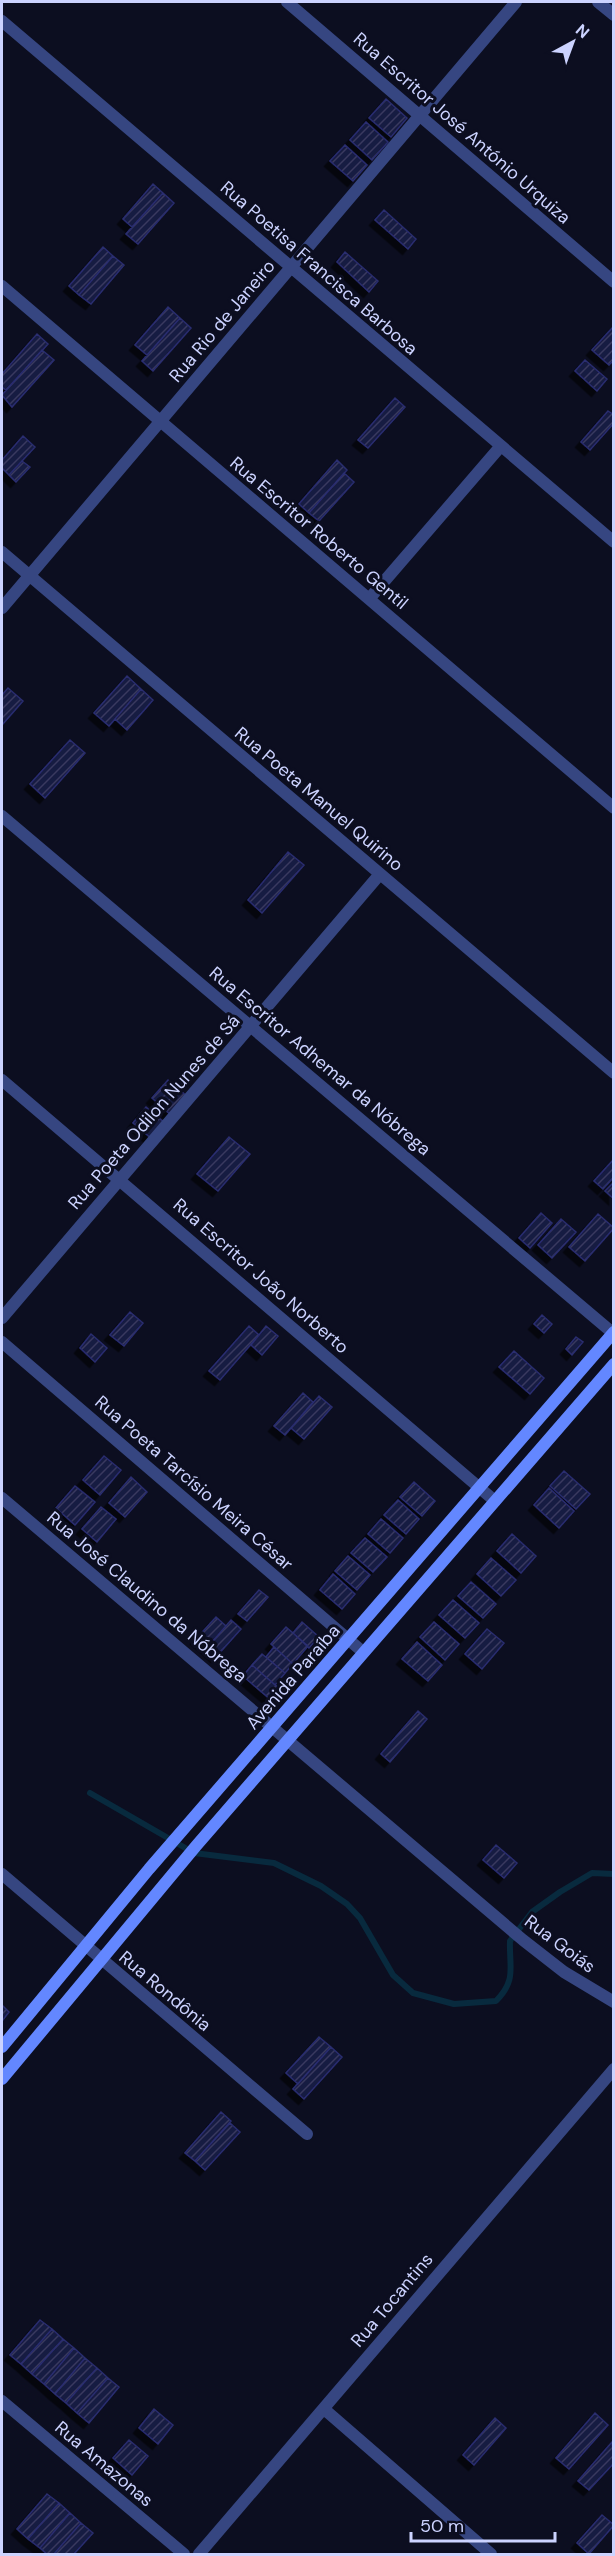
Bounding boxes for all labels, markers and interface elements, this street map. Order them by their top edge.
north arrow [543,12,603,72]
text: N [571,19,594,43]
street label: Rua Escritor José António Urquiza [348,27,576,229]
street label: Rua Poetisa Francisca Barbosa [215,176,423,360]
street label: Rua Rio de Janeiro [164,255,280,387]
street label: Rua Escritor Roberto Gentil [225,451,413,615]
street label: Rua Poeta Manuel Quirino [230,721,408,877]
street label: Rua Escritor Adhemar da Nóbrega [204,961,436,1161]
street label: Rua Poeta Odilon Nunes de Sá [63,1010,245,1214]
street label: Rua Escritor João Norberto [168,1193,354,1359]
street label: Rua Poeta Tarcísio Meira César [90,1390,298,1576]
street label: Rua José Claudino da Nóbrega [42,1506,252,1688]
street label: Avenida Paraíba [241,1619,345,1735]
street label: Rua Goiás [520,1909,600,1979]
street label: Rua Rondônia [114,1945,216,2037]
street label: Rua Tocantins [346,2248,438,2352]
street label: Rua Amazonas [50,2416,158,2512]
scale bar [411,2505,555,2543]
text: 50 m [420,2514,464,2538]

